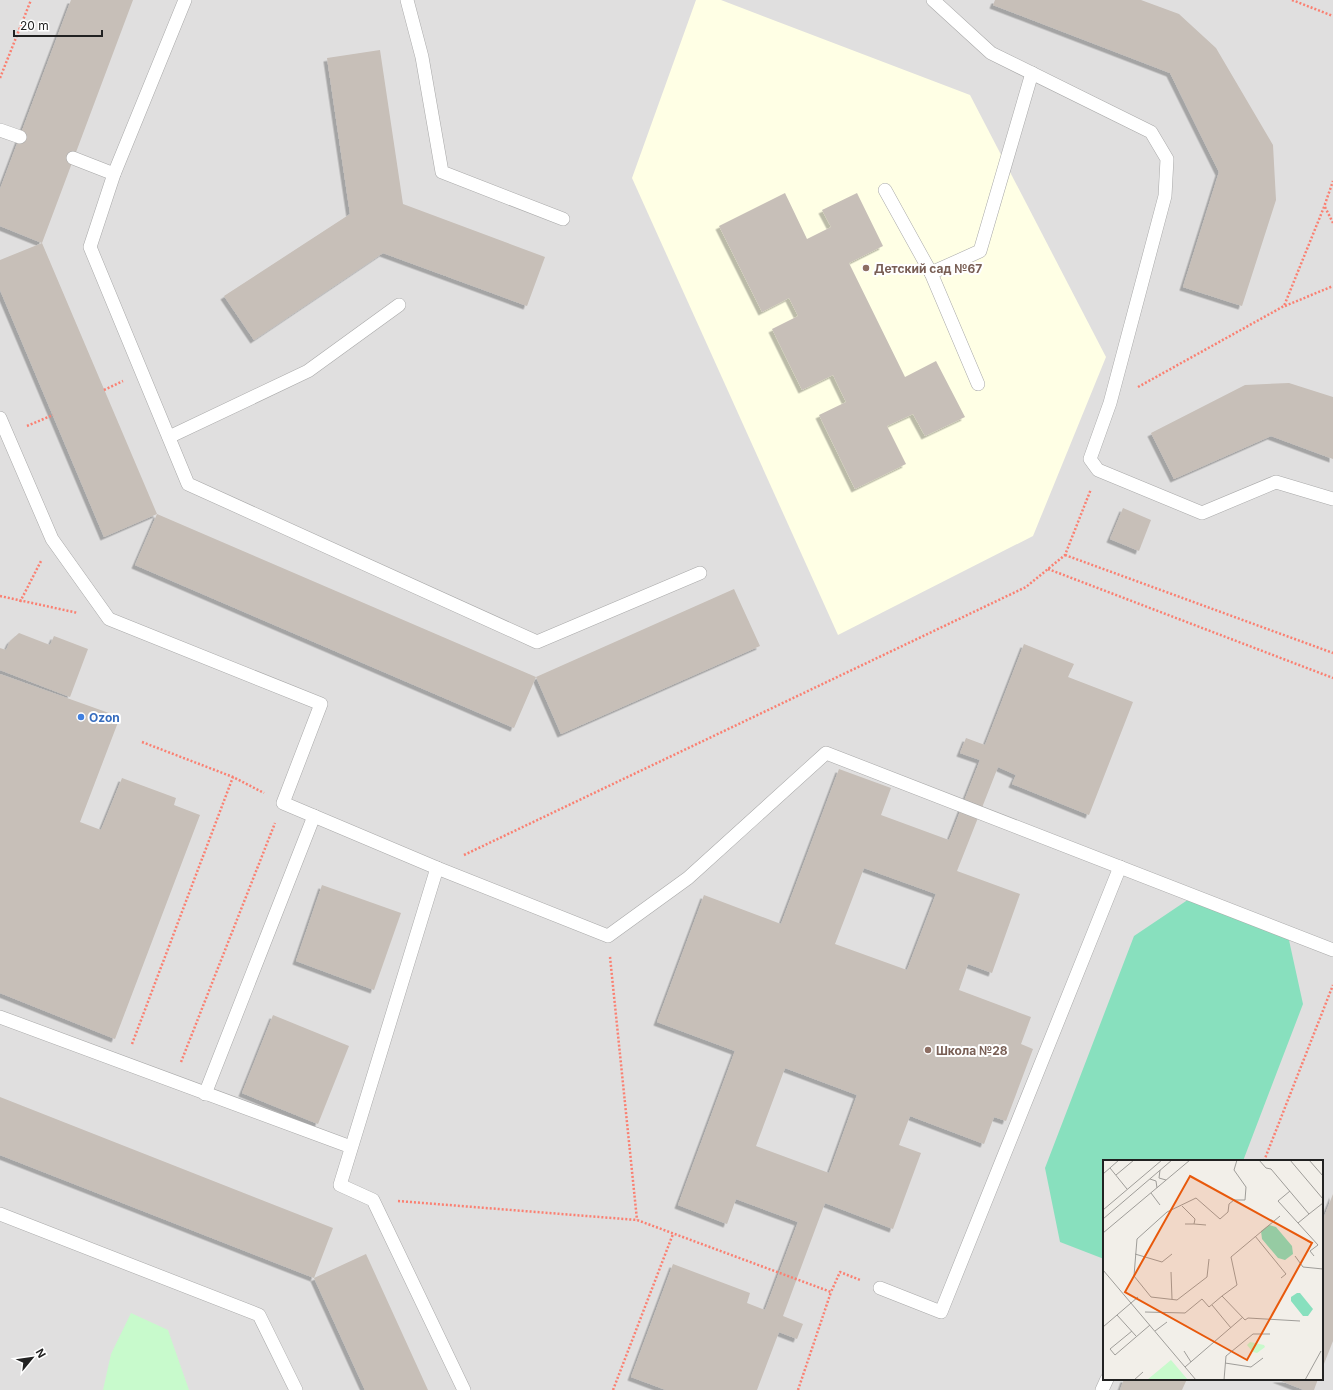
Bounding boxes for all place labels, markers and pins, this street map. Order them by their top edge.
place label: Детский сад №67 [874,261,982,276]
marker: Детский сад №67 [861,263,871,273]
place label: Ozon [89,710,120,725]
marker: Ozon [76,712,86,722]
place label: Школа №28 [936,1043,1008,1058]
marker: Школа №28 [923,1045,933,1055]

